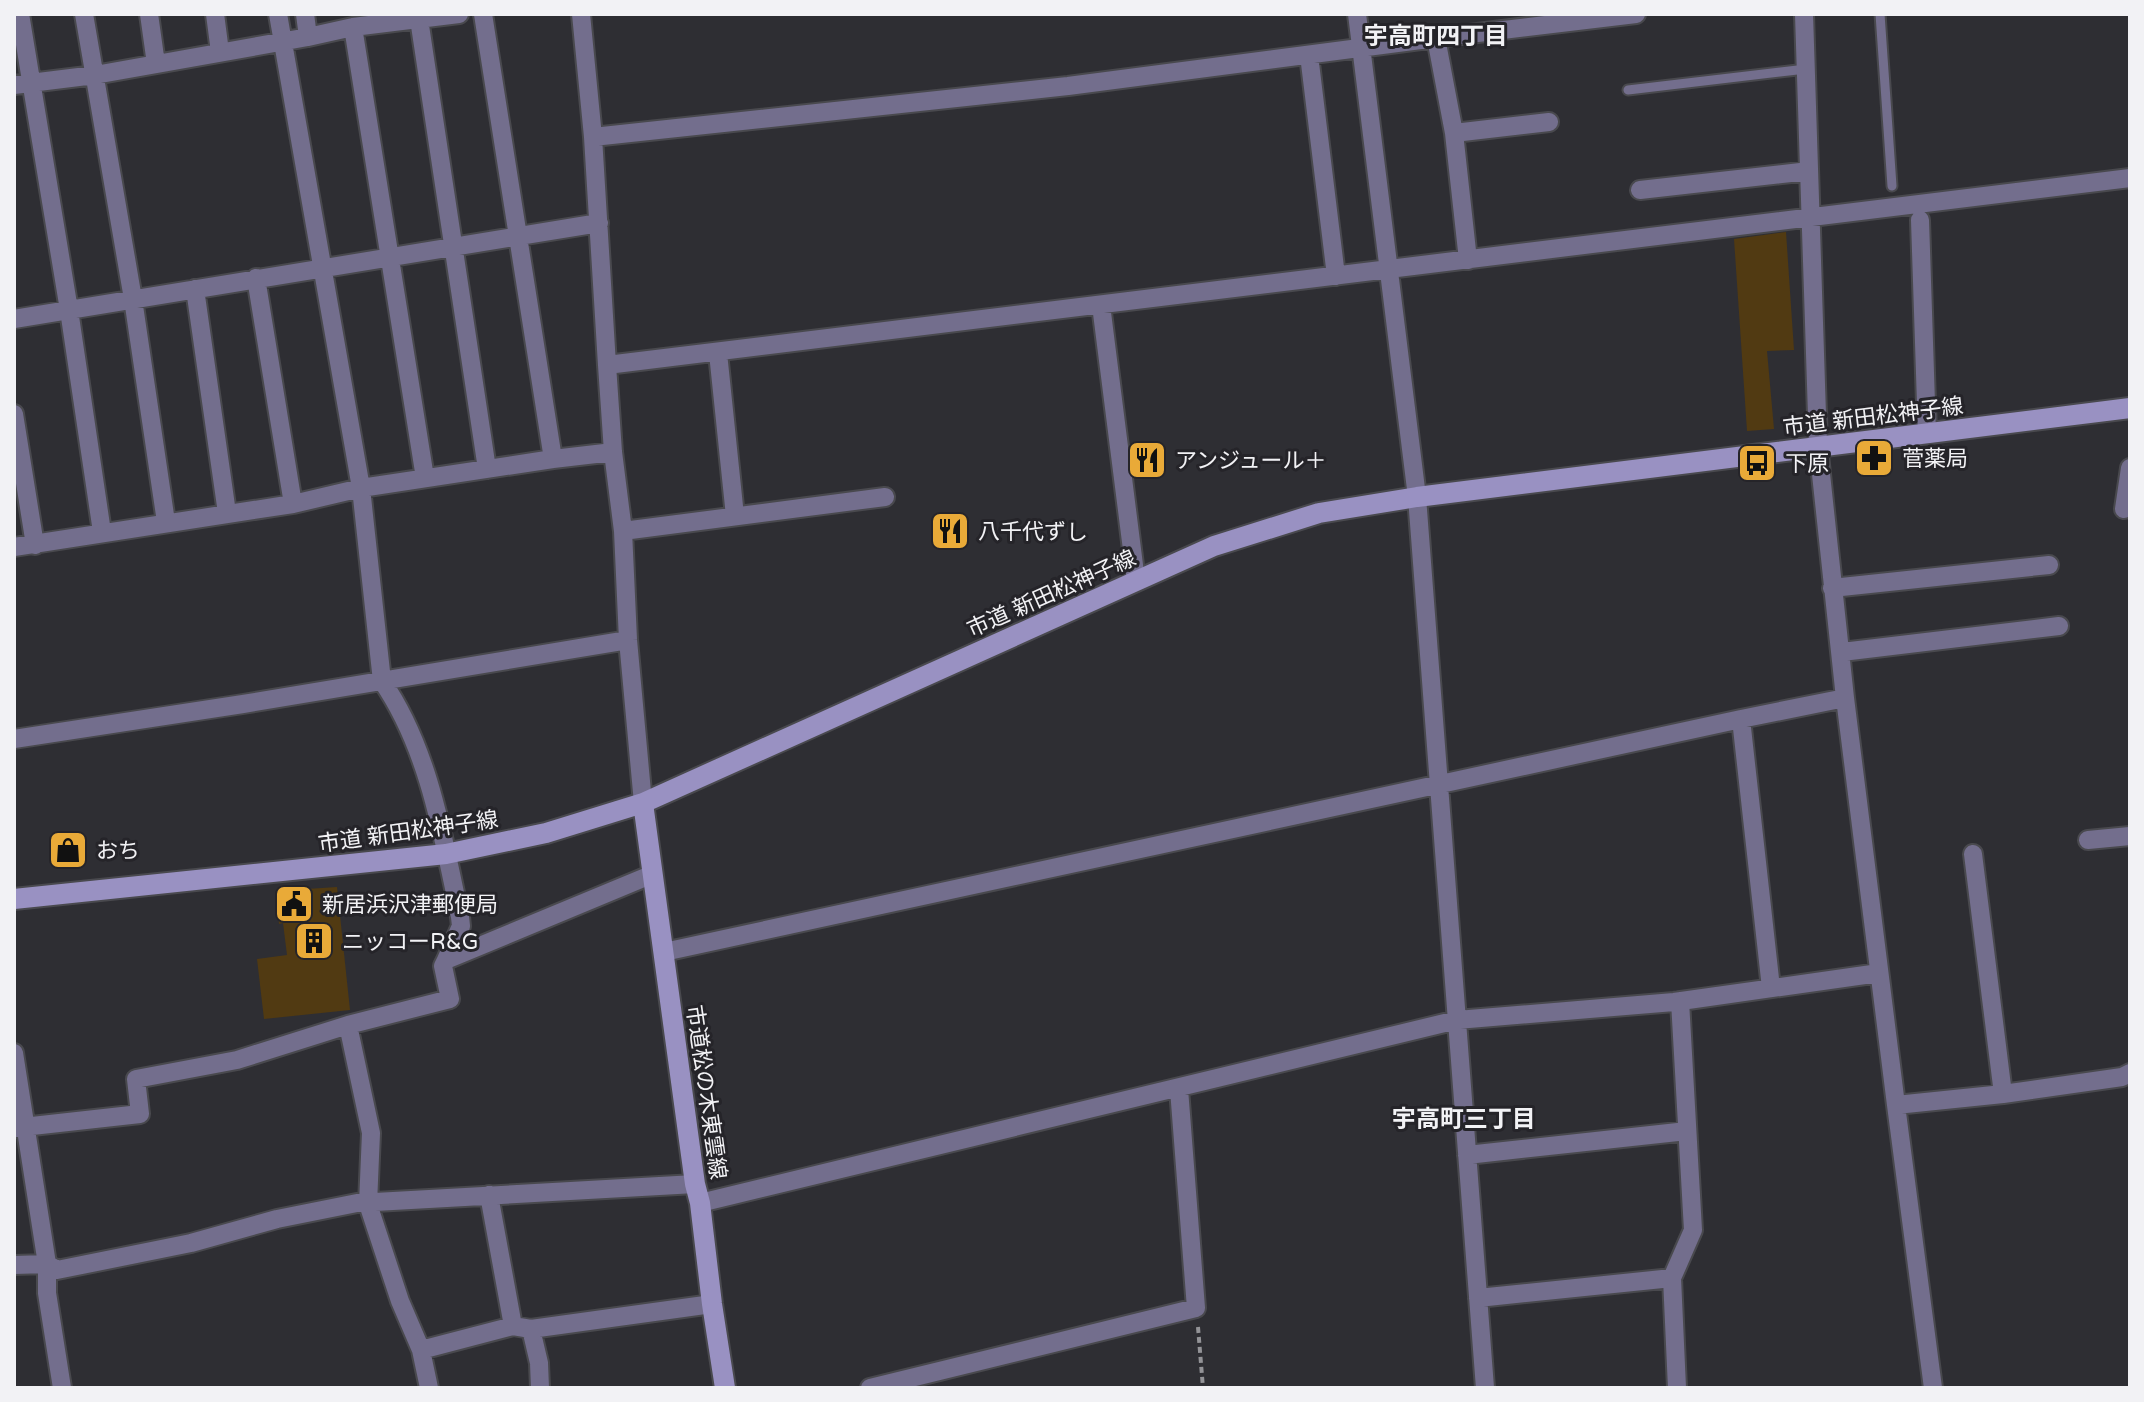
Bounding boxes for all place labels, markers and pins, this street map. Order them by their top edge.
pharmacy icon: 菅薬局 [1853,437,1895,479]
restaurant icon: アンジュール＋ [1126,439,1168,481]
bus stop icon: 下原 [1736,442,1778,484]
place label: 菅薬局 [1902,446,1968,472]
place label: アンジュール＋ [1175,448,1327,474]
place label: 下原 [1785,451,1829,477]
restaurant icon: 八千代ずし [929,510,971,552]
place label: 八千代ずし [978,519,1088,545]
shop icon: おち [47,829,89,871]
place label: おち [96,838,140,864]
public building icon: 新居浜沢津郵便局 [273,883,315,925]
place label: 新居浜沢津郵便局 [322,892,498,918]
building icon: ニッコーR&G [293,920,335,962]
place label: ニッコーR&G [342,929,478,955]

